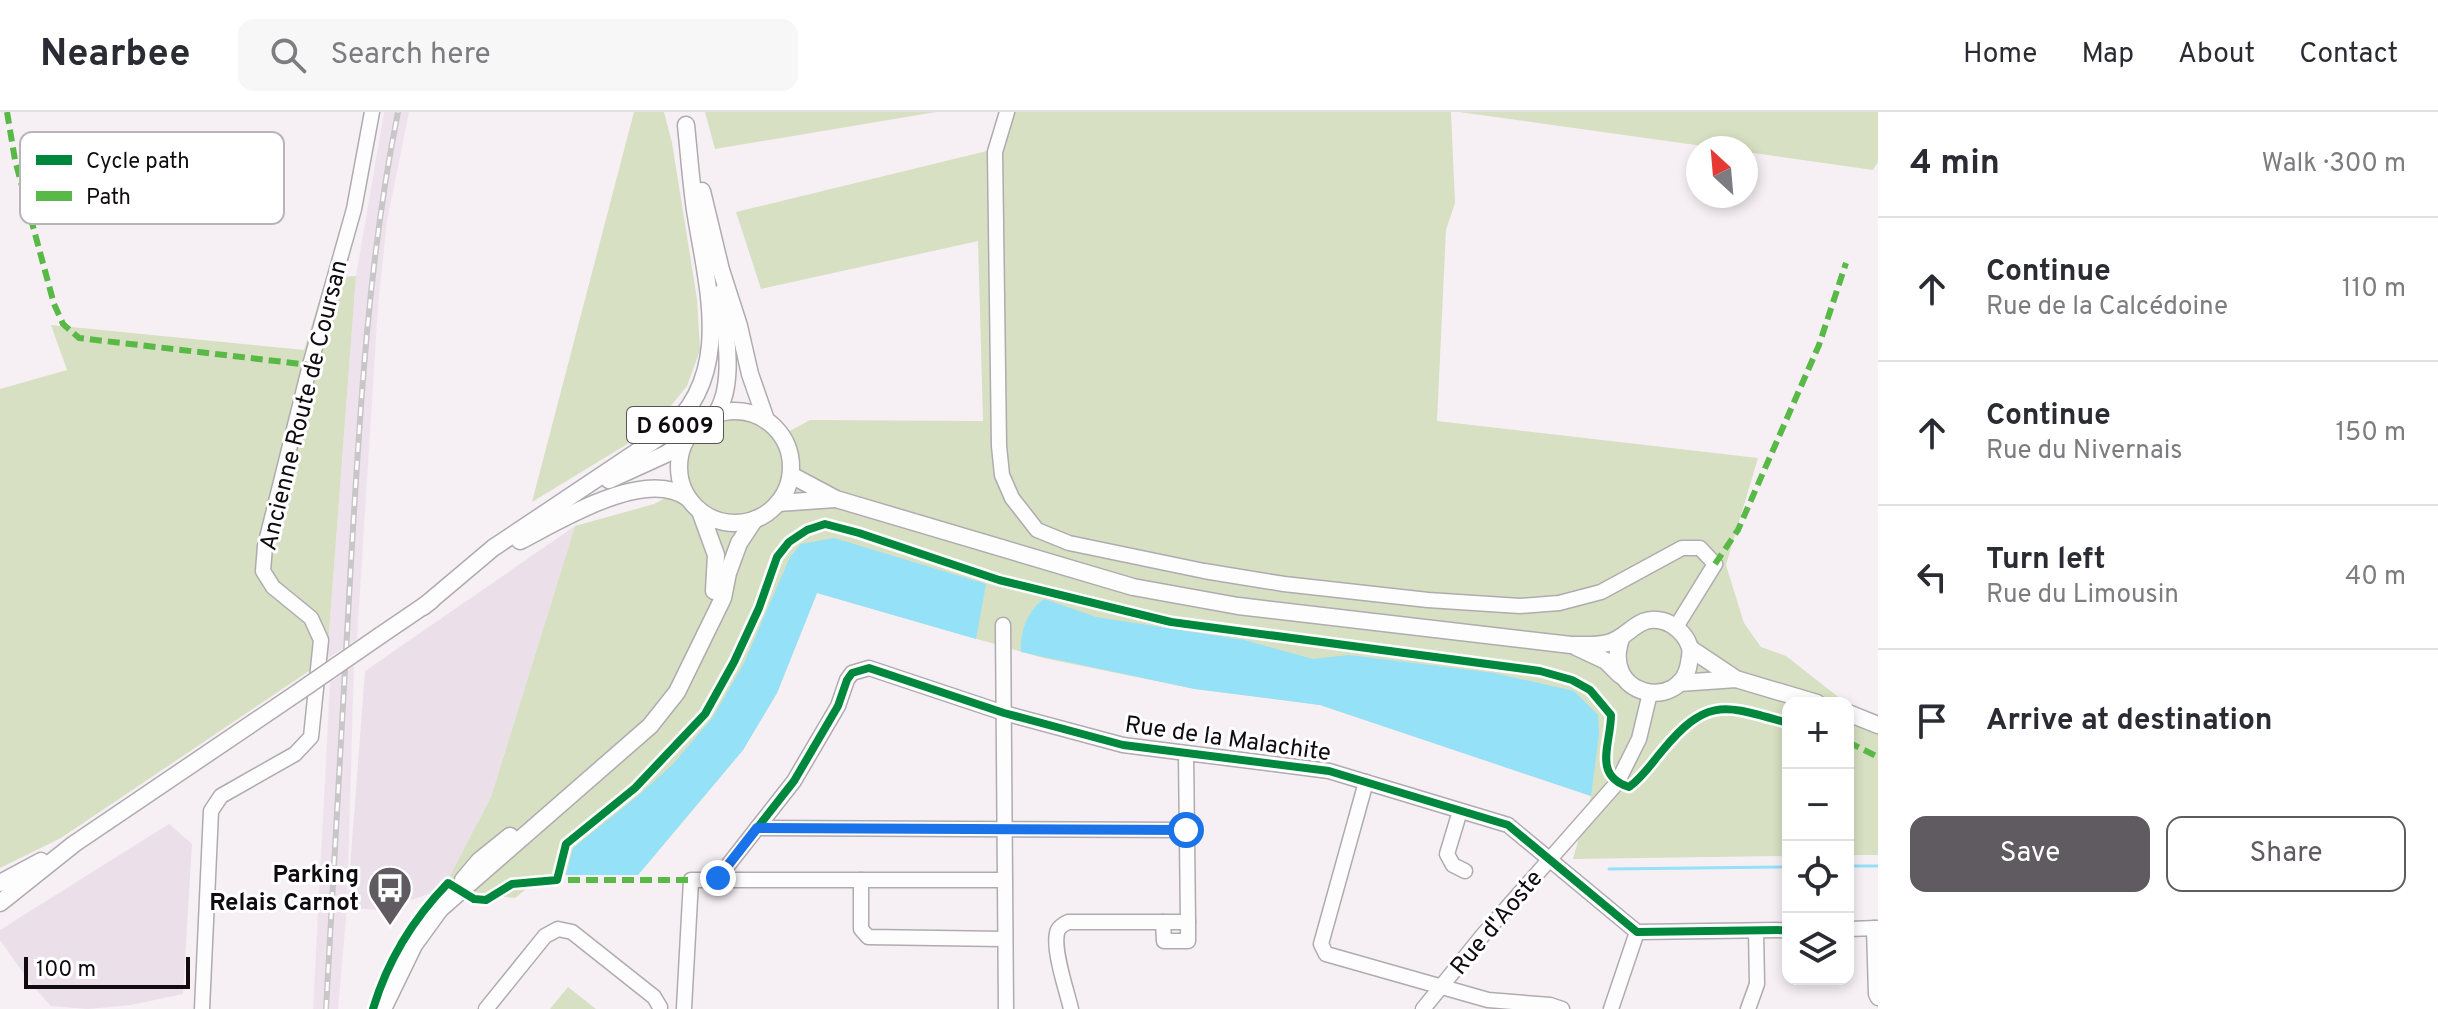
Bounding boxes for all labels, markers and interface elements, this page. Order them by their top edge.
search box [238,19,798,91]
text: Nearbee [40,31,190,80]
icon: search [266,33,310,77]
text: Search here [330,37,491,74]
text: Home [1963,37,2037,73]
text: Map [2081,37,2134,73]
text: About [2178,37,2255,73]
text: Contact [2299,37,2398,73]
legend [20,132,284,224]
north arrow [1686,136,1758,208]
text: 4 min [1910,143,2000,186]
text: Walk · 300 m [2262,148,2406,181]
text: Cycle path [86,149,190,176]
text: Path [86,185,131,212]
text: Continue [1986,254,2111,291]
street label: Ancienne Route de Coursan [254,257,356,554]
icon: ahead [1910,267,1954,311]
text: 110 m [2342,273,2406,306]
text: Rue de la Calcédoine [1986,291,2228,324]
text: Continue [1986,398,2111,435]
road number: D 6009 [627,407,723,443]
icon: ahead [1910,411,1954,455]
text: 150 m [2335,417,2406,450]
text: Rue du Nivernais [1986,435,2183,468]
text: Turn left [1986,542,2106,579]
icon: left [1910,555,1954,599]
text: 40 m [2345,561,2406,594]
text: Rue du Limousin [1986,579,2179,612]
map controls [1782,697,1854,985]
button: + [1782,697,1854,769]
icon: arrive [1910,699,1954,743]
text: Arrive at destination [1986,703,2272,740]
street label: Rue de la Malachite [1123,711,1333,769]
button: − [1782,769,1854,841]
route start [1168,812,1204,848]
button: Save [1910,816,2150,892]
button: Share [2166,816,2406,892]
button: locate [1782,841,1854,913]
route end [700,860,736,896]
place label: Parking Relais Carnot [209,861,359,919]
bus stop icon: Parking Relais Carnot [366,864,414,927]
street label: Rue d'Aoste [1445,865,1550,982]
button: layers [1782,913,1854,985]
scale bar [24,953,190,989]
text: 100 m [36,957,96,984]

